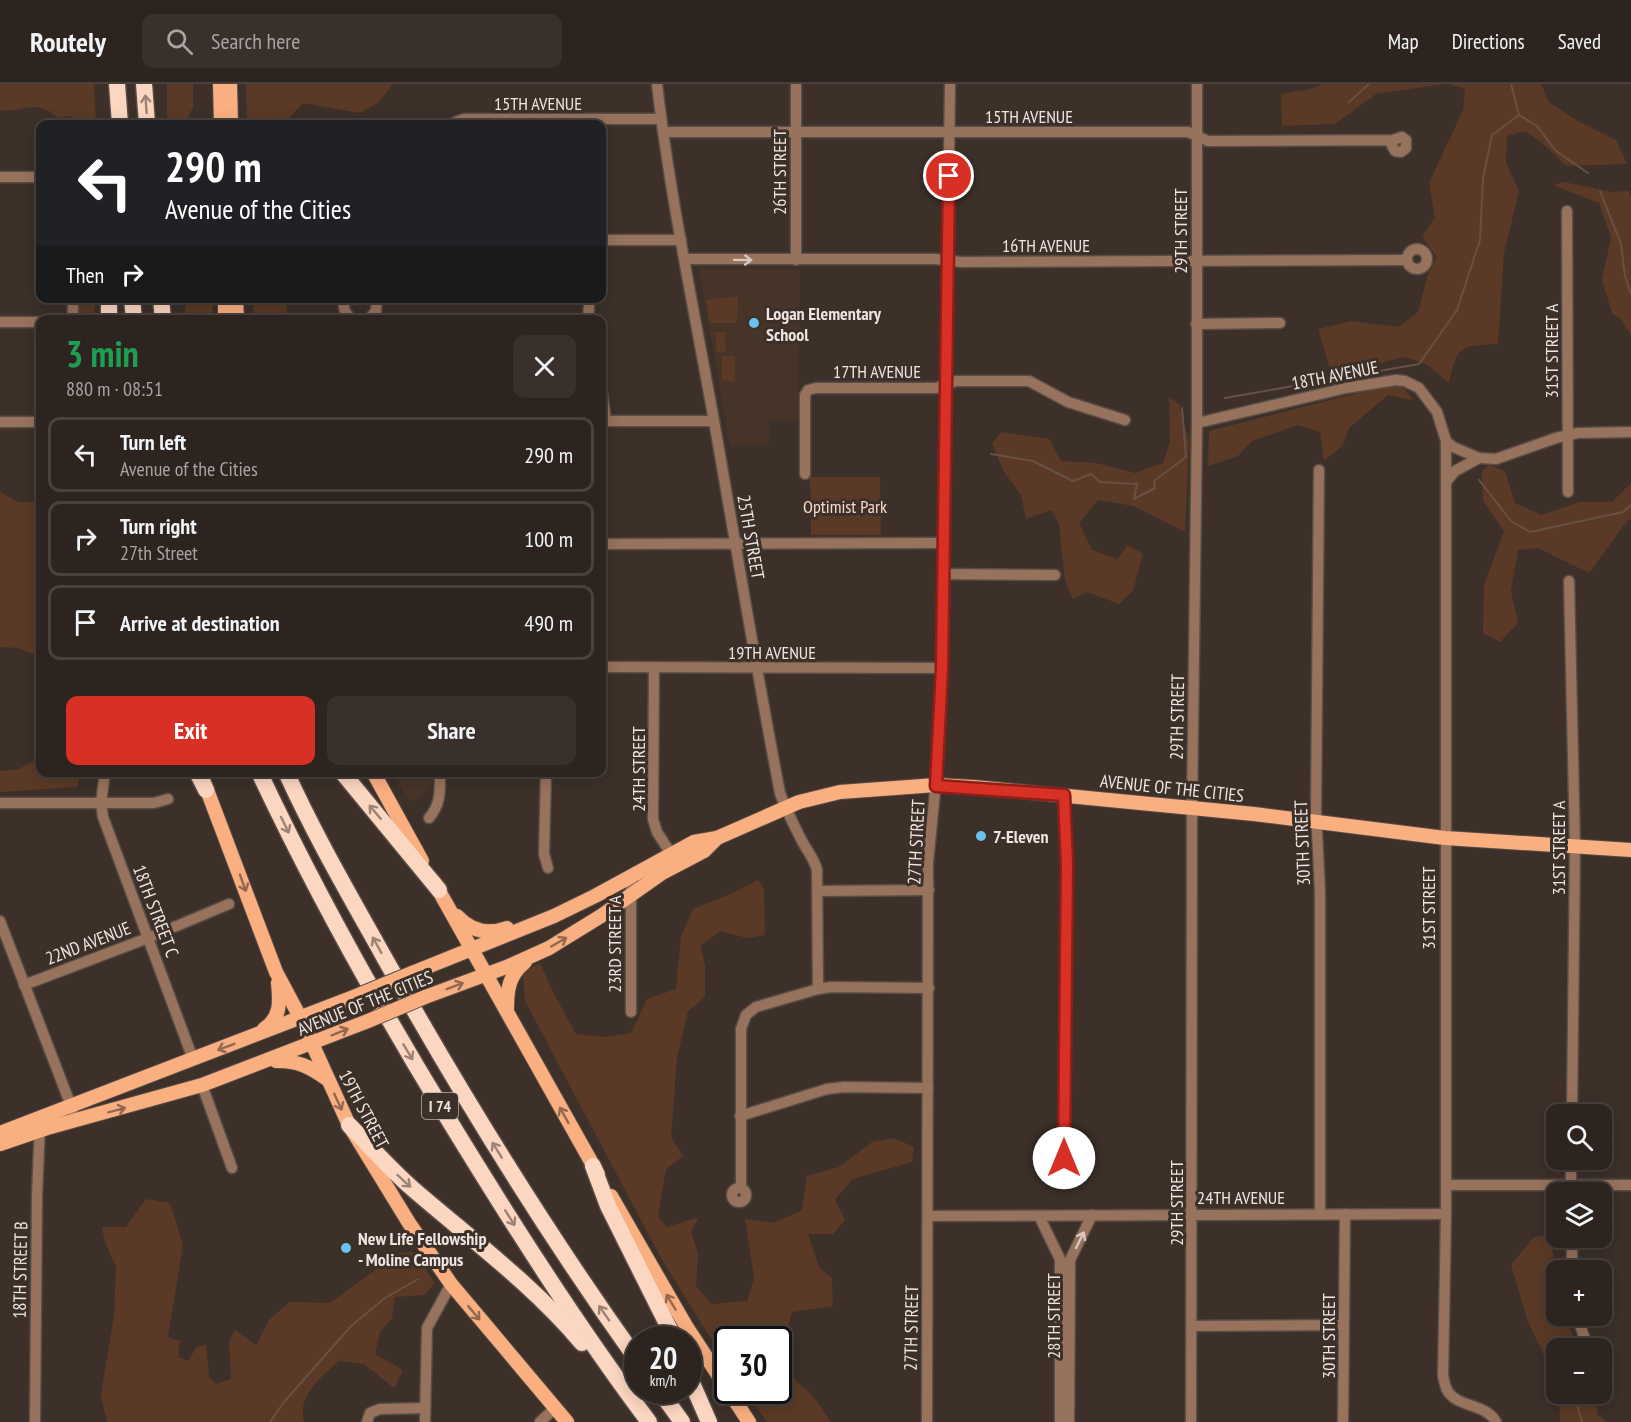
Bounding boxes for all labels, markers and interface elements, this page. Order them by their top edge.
search box [142,14,562,68]
text: Routely [30,23,106,60]
icon: search [163,25,196,58]
text: Search here [211,27,300,55]
text: Map [1388,28,1419,55]
text: Directions [1452,28,1525,55]
text: Saved [1558,28,1601,55]
street label: 15TH AVENUE [494,92,582,115]
one-way arrow [140,95,151,115]
street label: 15TH AVENUE [985,105,1073,128]
street label: 26TH STREET [768,129,791,215]
text: 290 m [165,139,262,194]
icon: left [66,144,144,222]
pin [923,150,974,201]
icon: arrive [932,159,965,192]
street label: 29TH STREET [1169,188,1192,274]
text: Avenue of the Cities [165,192,351,226]
street label: 16TH AVENUE [1002,234,1090,257]
one-way arrow [733,254,753,266]
icon: right [116,258,149,291]
text: Then [66,261,104,289]
place label: Logan Elementary School [766,302,882,346]
street label: 31ST STREET A [1540,303,1563,398]
marker: Logan Elementary School [747,316,761,330]
text: 3 min [66,330,139,377]
button: close [513,335,576,398]
street label: 18TH AVENUE [1290,355,1380,395]
street label: 17TH AVENUE [833,360,921,383]
text: 880 m · 08:51 [66,376,163,402]
text: Turn left [120,428,186,456]
icon: left [69,438,102,471]
text: 290 m [524,441,573,469]
text: Avenue of the Cities [120,456,258,482]
street label: 25TH STREET [732,493,770,581]
park label: Optimist Park [803,495,887,518]
text: Turn right [120,512,197,540]
icon: right [69,522,102,555]
text: 100 m [524,525,573,553]
text: 27th Street [120,540,198,566]
icon: arrive [69,606,102,639]
text: Arrive at destination [120,609,280,637]
text: 490 m [524,609,573,637]
street label: 19TH AVENUE [728,641,816,664]
street label: 29TH STREET [1165,674,1189,760]
button: Exit [66,696,315,765]
button: Share [327,696,576,765]
street label: 24TH STREET [627,726,650,812]
street label: AVENUE OF THE CITIES [1099,769,1245,807]
street label: 27TH STREET [902,799,930,885]
street label: 30TH STREET [1289,800,1315,886]
street label: 31ST STREET A [1547,800,1570,895]
one-way arrow [369,804,382,820]
one-way arrow [279,816,291,834]
place label: 7-Eleven [993,825,1049,848]
marker: 7-Eleven [974,829,988,843]
street label: 18TH STREET C [128,862,184,960]
street label: 31ST STREET [1417,866,1440,950]
one-way arrow [238,873,249,892]
street label: 23RD STREET A [603,895,626,993]
street label: 22ND AVENUE [42,916,134,970]
one-way arrow [550,936,567,948]
one-way arrow [371,937,383,954]
street label: AVENUE OF THE CITIES [294,965,437,1041]
one-way arrow [445,980,464,991]
one-way arrow [330,1026,349,1037]
one-way arrow [218,1042,236,1053]
one-way arrow [402,1043,414,1060]
street label: 19TH STREET [334,1066,394,1152]
one-way arrow [333,1092,345,1110]
road number: I 74 [422,1093,458,1119]
one-way arrow [107,1103,126,1115]
map controls [1546,1104,1612,1404]
button: search [1546,1104,1612,1170]
one-way arrow [558,1107,570,1124]
position arrow [1032,1126,1096,1190]
one-way arrow [491,1142,503,1159]
street label: 29TH STREET [1165,1160,1188,1246]
one-way arrow [397,1174,412,1188]
button: layers [1546,1182,1612,1248]
street label: 24TH AVENUE [1197,1186,1285,1209]
one-way arrow [504,1209,516,1226]
street label: 18TH STREET B [8,1221,32,1319]
place label: New Life Fellowship - Moline Campus [358,1227,486,1271]
one-way arrow [1074,1231,1086,1249]
marker: New Life Fellowship - Moline Campus [339,1241,353,1255]
button: + [1546,1260,1612,1326]
street label: 28TH STREET [1042,1273,1065,1359]
street label: 27TH STREET [899,1285,923,1371]
street label: 30TH STREET [1317,1293,1340,1379]
one-way arrow [665,1294,677,1311]
one-way arrow [468,1305,481,1321]
one-way arrow [598,1305,610,1321]
speed limit sign: 30 [714,1326,792,1404]
text: 20 [649,1338,677,1377]
button: − [1546,1338,1612,1404]
text: km/h [650,1371,676,1390]

